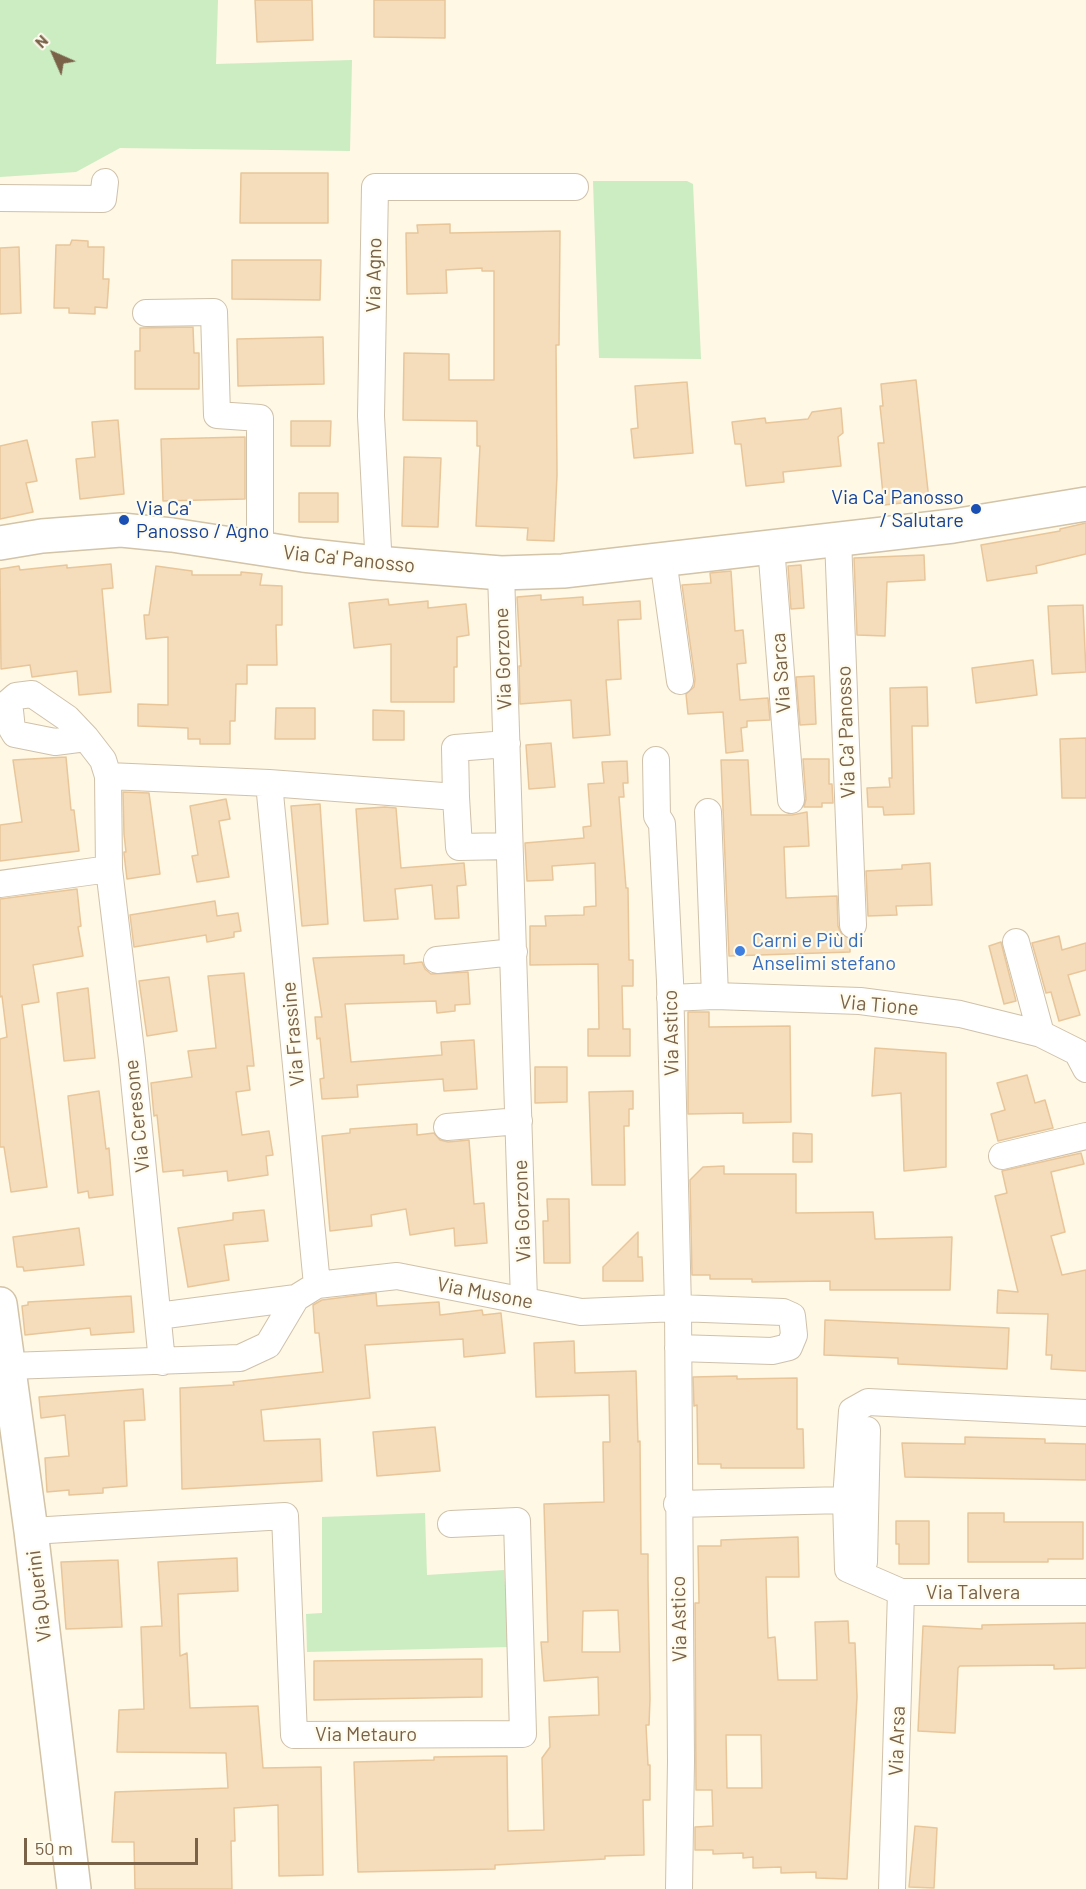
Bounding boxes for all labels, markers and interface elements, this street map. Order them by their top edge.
north arrow [24,24,84,84]
text: N [30,30,51,51]
street label: Via Agno [361,237,387,313]
place label: Via Ca' Panosso / Salutare [831,485,964,532]
place label: Via Ca' Panosso / Agno [136,496,269,543]
marker: Via Ca' Panosso / Salutare [969,502,983,516]
marker: Via Ca' Panosso / Agno [117,513,131,527]
street label: Via Ca' Panosso [282,540,416,578]
street label: Via Gorzone [489,607,517,711]
street label: Via Sarca [766,632,796,714]
street label: Via Ca' Panosso [832,665,860,799]
place label: Carni e Più di Anselimi stefano [752,928,896,975]
marker: Carni e Più di Anselimi stefano [733,944,747,958]
street label: Via Frassine [276,981,310,1087]
street label: Via Astico [658,990,684,1076]
street label: Via Tione [838,990,920,1020]
street label: Via Ceresone [119,1058,155,1174]
street label: Via Gorzone [508,1159,536,1263]
street label: Via Musone [435,1272,535,1314]
street label: Via Querini [21,1549,57,1643]
street label: Via Astico [666,1576,692,1662]
street label: Via Talvera [926,1580,1020,1604]
street label: Via Arsa [884,1705,910,1777]
street label: Via Metauro [315,1722,417,1746]
scale bar [27,1826,201,1864]
text: 50 m [35,1837,73,1859]

